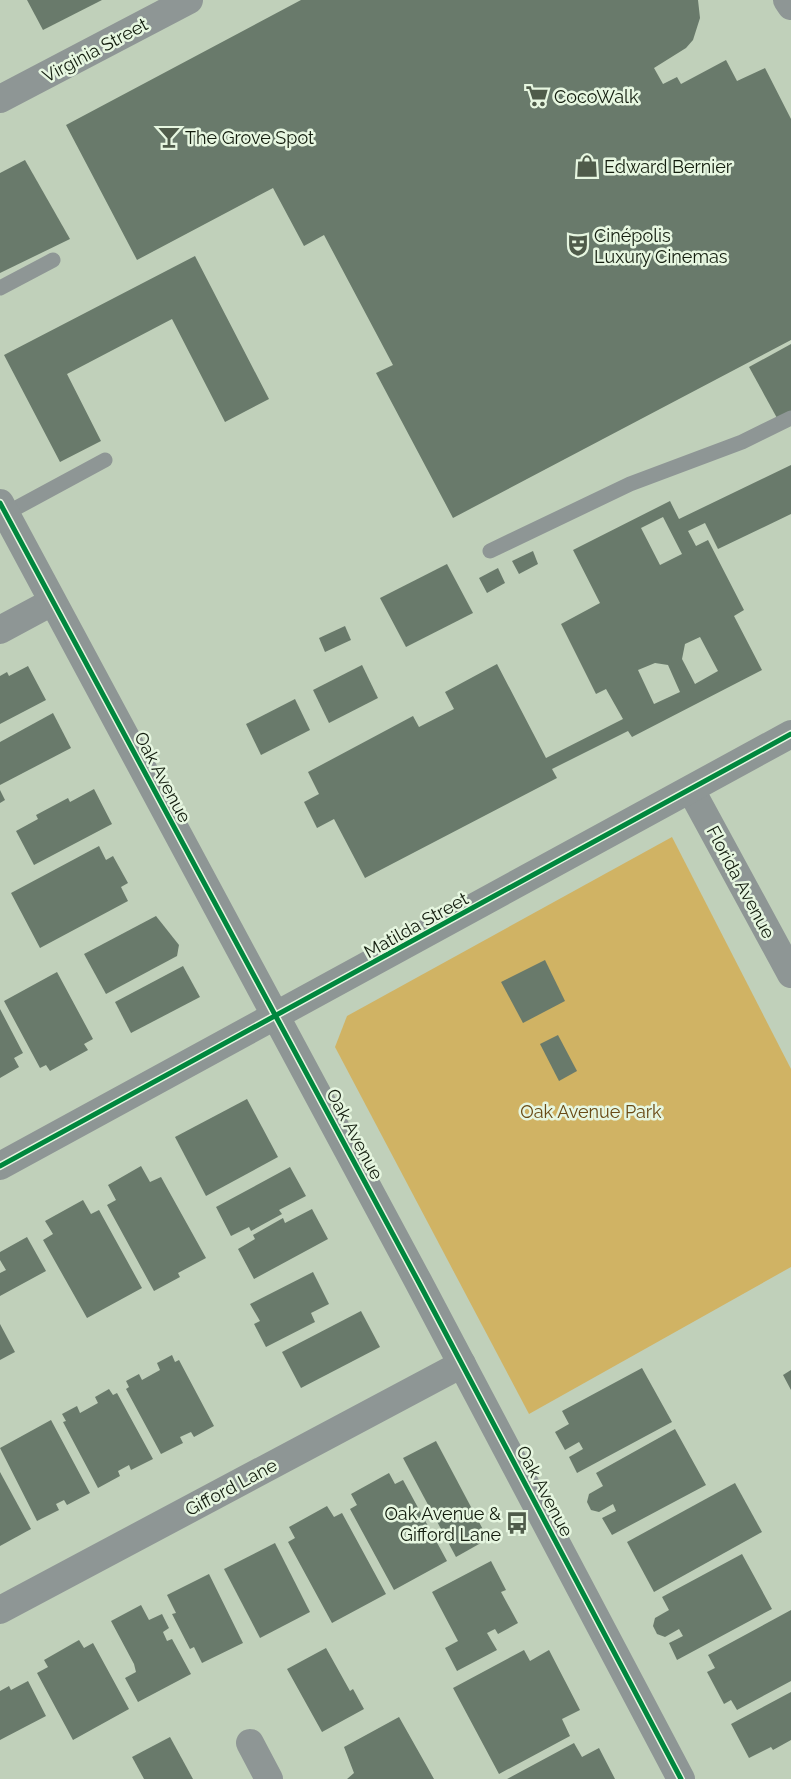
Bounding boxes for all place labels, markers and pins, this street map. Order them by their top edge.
supermarket icon: CocoWalk [524,83,550,109]
place label: CocoWalk [554,86,639,107]
bar icon: The Grove Spot [156,124,182,150]
place label: The Grove Spot [185,127,314,148]
shop icon: Edward Bernier [574,153,600,179]
place label: Edward Bernier [604,156,733,177]
place label: Cinépolis Luxury Cinemas [594,225,728,267]
theatre icon: Cinépolis Luxury Cinemas [565,232,591,258]
place label: Oak Avenue & Gifford Lane [384,1503,501,1545]
bus stop icon: Oak Avenue & Gifford Lane [504,1510,530,1536]

